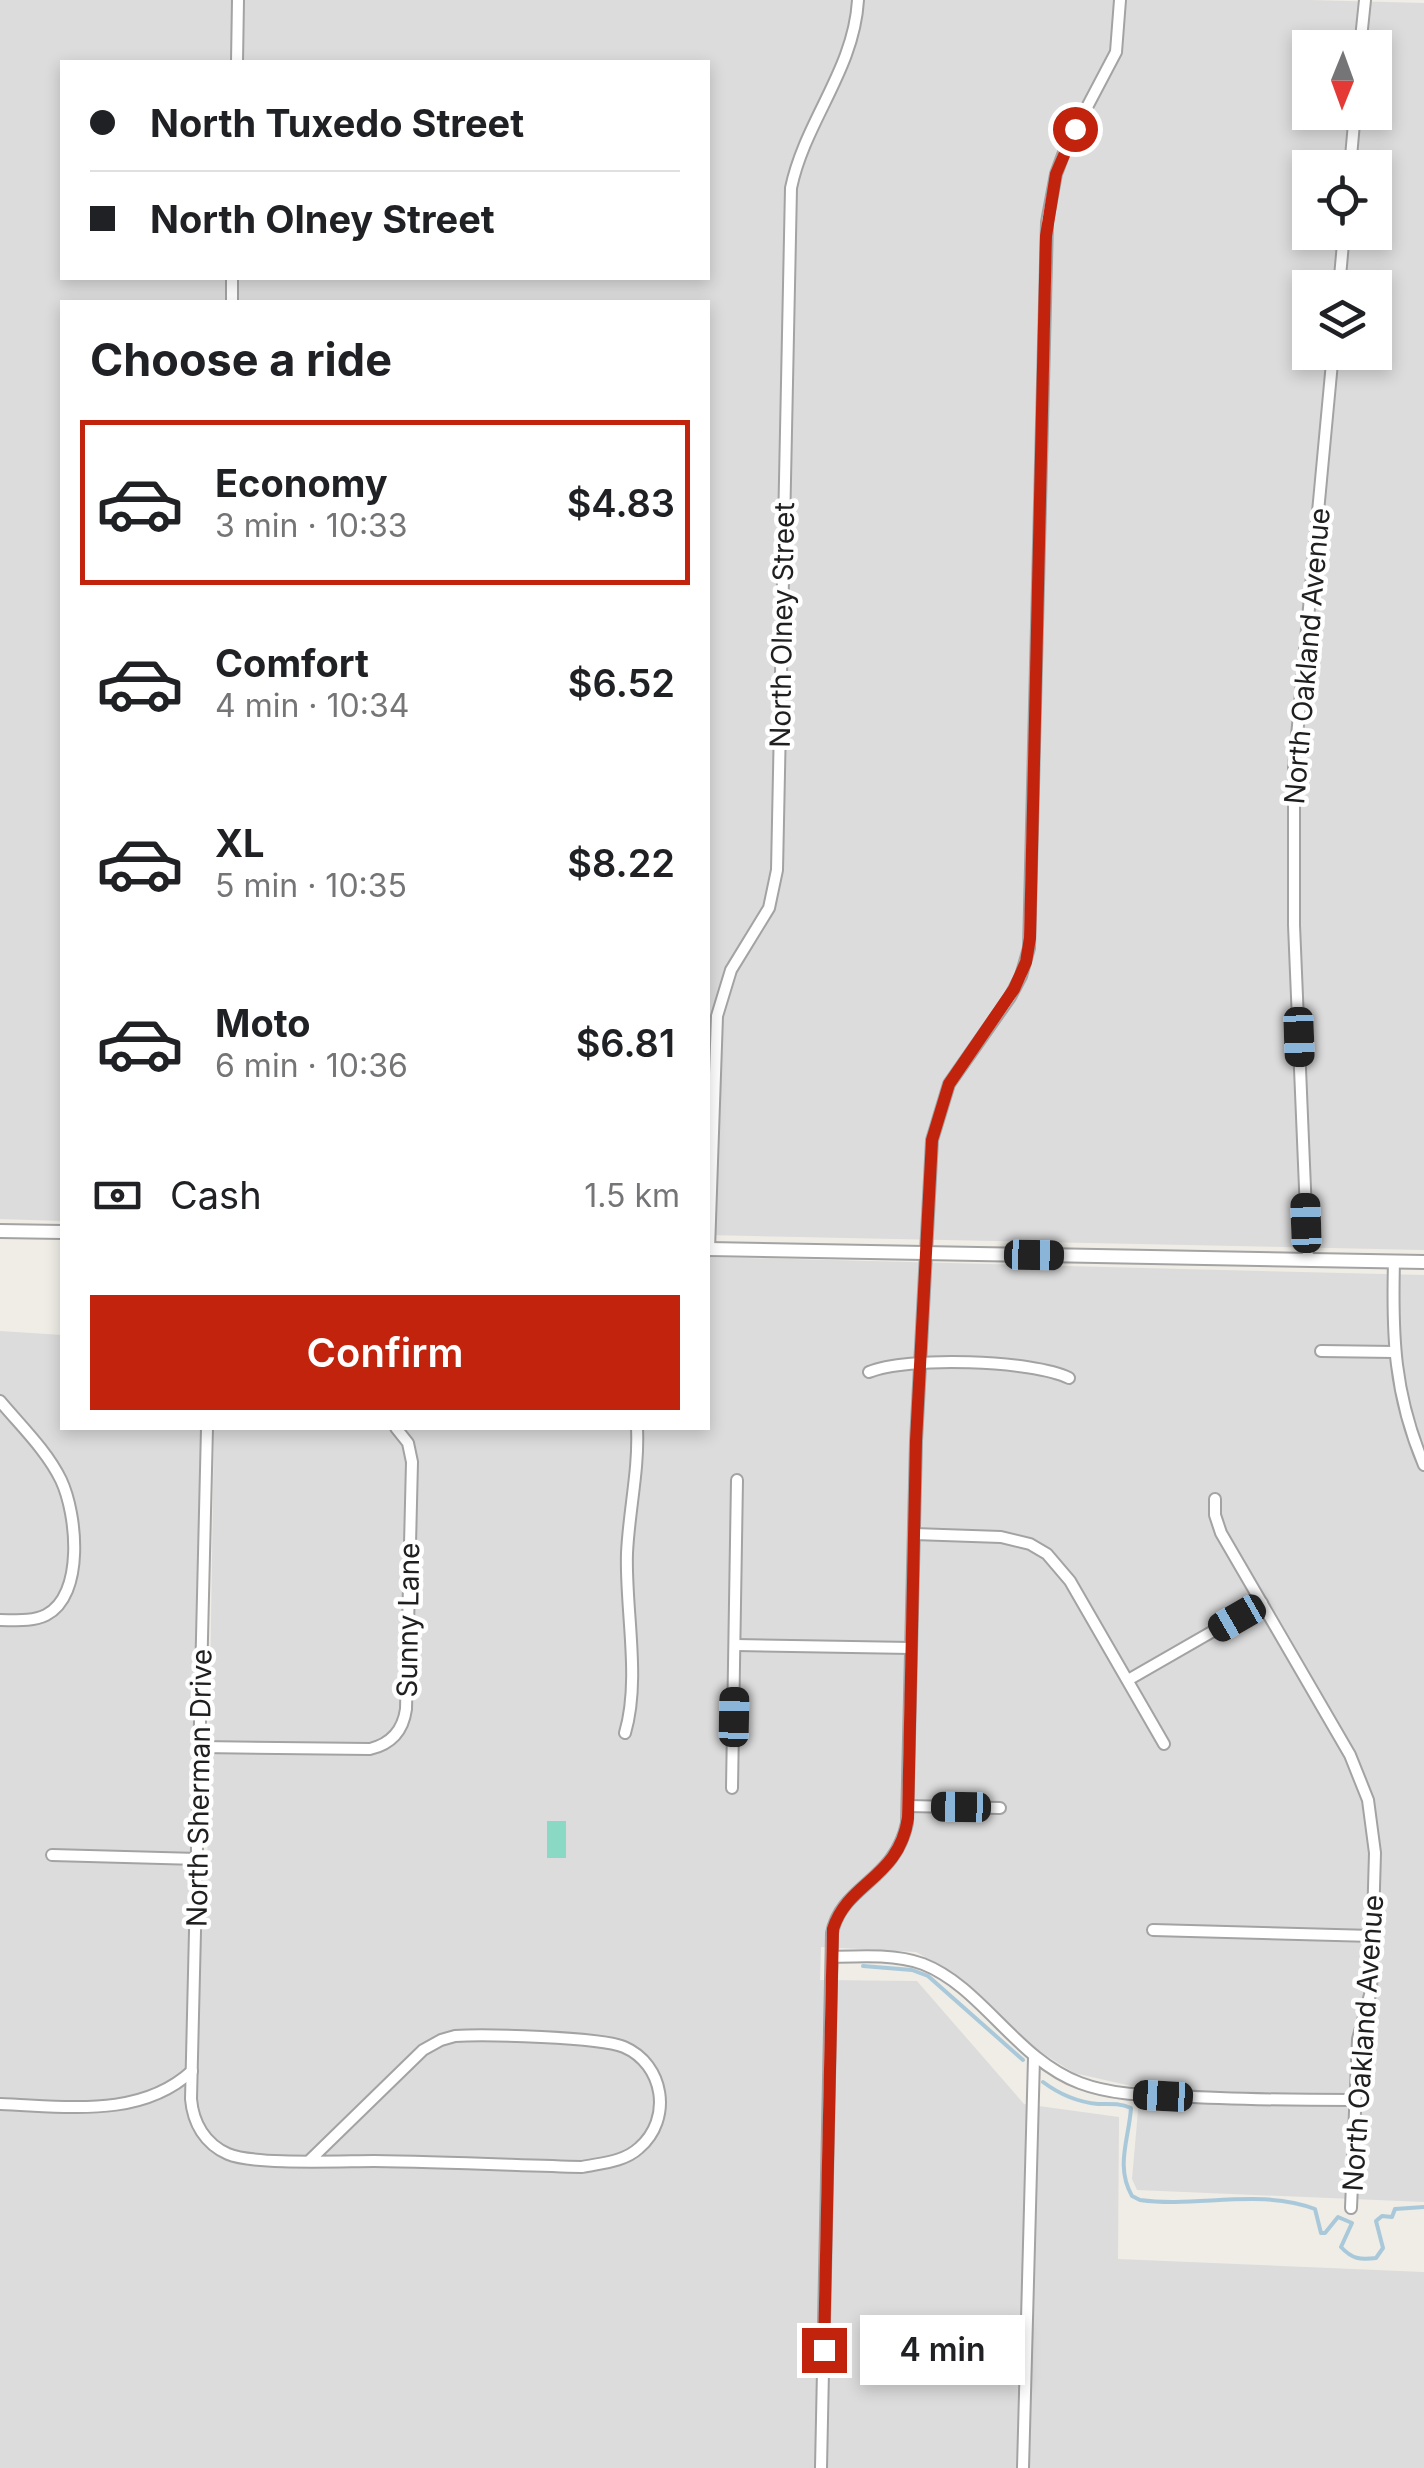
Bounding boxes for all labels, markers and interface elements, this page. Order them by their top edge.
north arrow [1292,30,1392,130]
map controls [1292,30,1392,370]
text: North Tuxedo Street [150,100,524,146]
route start [1053,107,1098,152]
button: locate [1292,150,1392,250]
text: North Olney Street [150,196,495,242]
button: layers [1292,270,1392,370]
text: Choose a ride [90,332,392,387]
icon: car [95,458,185,548]
text: Economy [215,460,388,506]
text: $4.83 [567,480,675,526]
street label: North Olney Street [763,502,801,748]
text: 3 min · 10:33 [215,506,408,545]
street label: North Oakland Avenue [1277,506,1337,806]
icon: car [95,638,185,728]
text: Comfort [215,640,369,686]
text: $6.52 [568,660,675,706]
text: 4 min · 10:34 [215,686,409,725]
icon: car [95,818,185,908]
text: XL [215,820,265,866]
text: $8.22 [567,840,675,886]
text: 5 min · 10:35 [215,866,407,905]
icon: car [95,998,185,1088]
text: Moto [215,1000,311,1046]
car [1283,1006,1315,1068]
text: $6.81 [576,1020,675,1066]
text: 6 min · 10:36 [215,1046,408,1085]
icon: cash [90,1168,145,1223]
text: Cash [170,1172,262,1218]
text: 1.5 km [584,1176,680,1215]
car [1290,1192,1322,1254]
car [1004,1239,1064,1271]
button: Confirm [90,1295,680,1410]
street label: Sunny Lane [390,1542,426,1698]
car [1204,1590,1270,1646]
street label: North Sherman Drive [180,1649,218,1927]
car [718,1687,750,1747]
car [931,1791,991,1823]
street label: North Oakland Avenue [1336,1893,1390,2193]
car [1132,2079,1194,2113]
callout: 4 min [859,2315,1024,2385]
route end [802,2328,847,2373]
text: 4 min [899,2330,986,2369]

